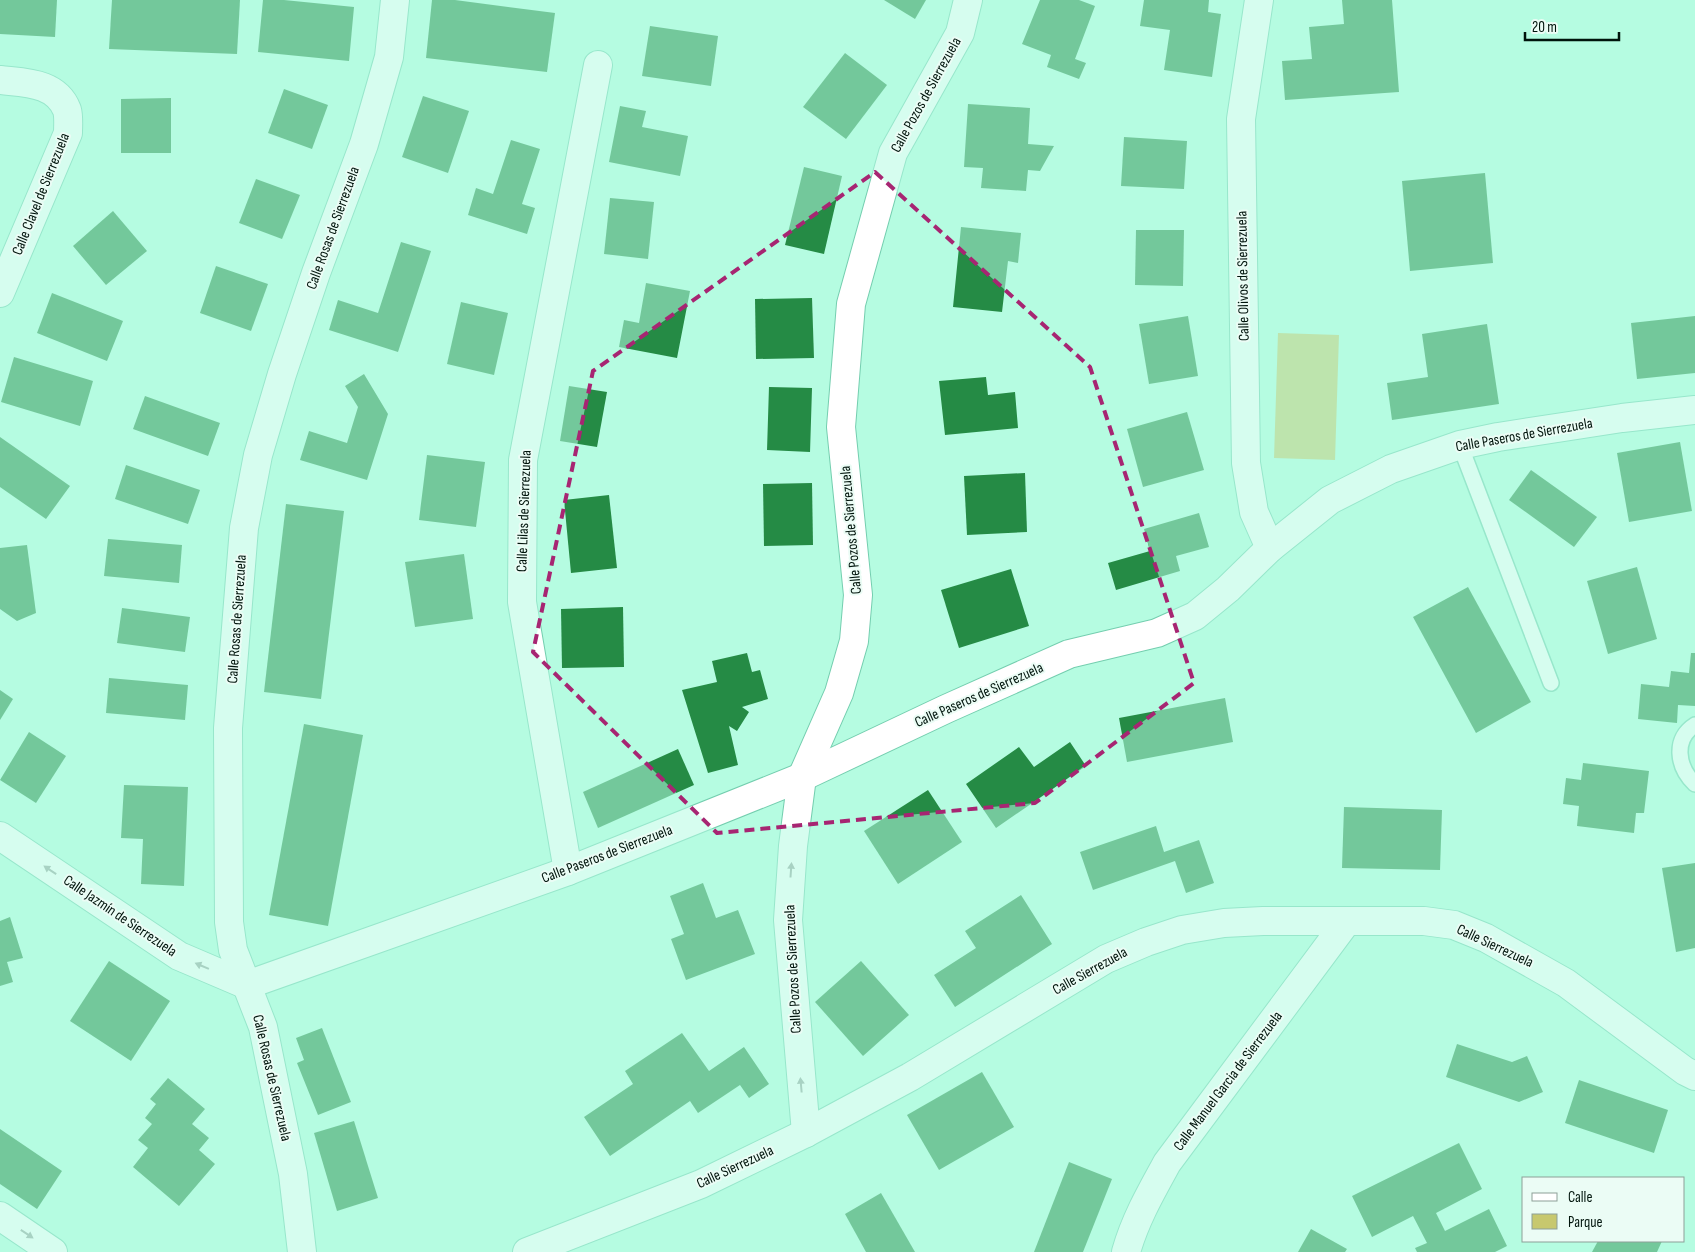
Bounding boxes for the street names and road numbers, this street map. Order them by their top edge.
street label: Calle Pozos de Sierrezuela [886,34,966,156]
street label: Calle Clavel de Sierrezuela [8,130,74,258]
street label: Calle Rosas de Sierrezuela [302,164,364,292]
street label: Calle Olivos de Sierrezuela [1232,210,1254,341]
street label: Calle Paseros de Sierrezuela [1454,414,1594,456]
street label: Calle Lilas de Sierrezuela [512,449,536,572]
street label: Calle Pozos de Sierrezuela [836,465,866,595]
street label: Calle Rosas de Sierrezuela [223,554,251,684]
street label: Calle Paseros de Sierrezuela [912,658,1046,732]
street label: Calle Paseros de Sierrezuela [539,820,675,888]
street label: Calle Jazmín de Sierrezuela [60,871,181,961]
street label: Calle Pozos de Sierrezuela [780,904,806,1034]
street label: Calle Sierrezuela [1454,920,1537,972]
street label: Calle Sierrezuela [1049,943,1131,999]
street label: Calle Manuel Garcia de Sierrezuela [1169,1007,1287,1155]
street label: Calle Rosas de Sierrezuela [248,1013,296,1143]
street label: Calle Sierrezuela [694,1141,777,1193]

